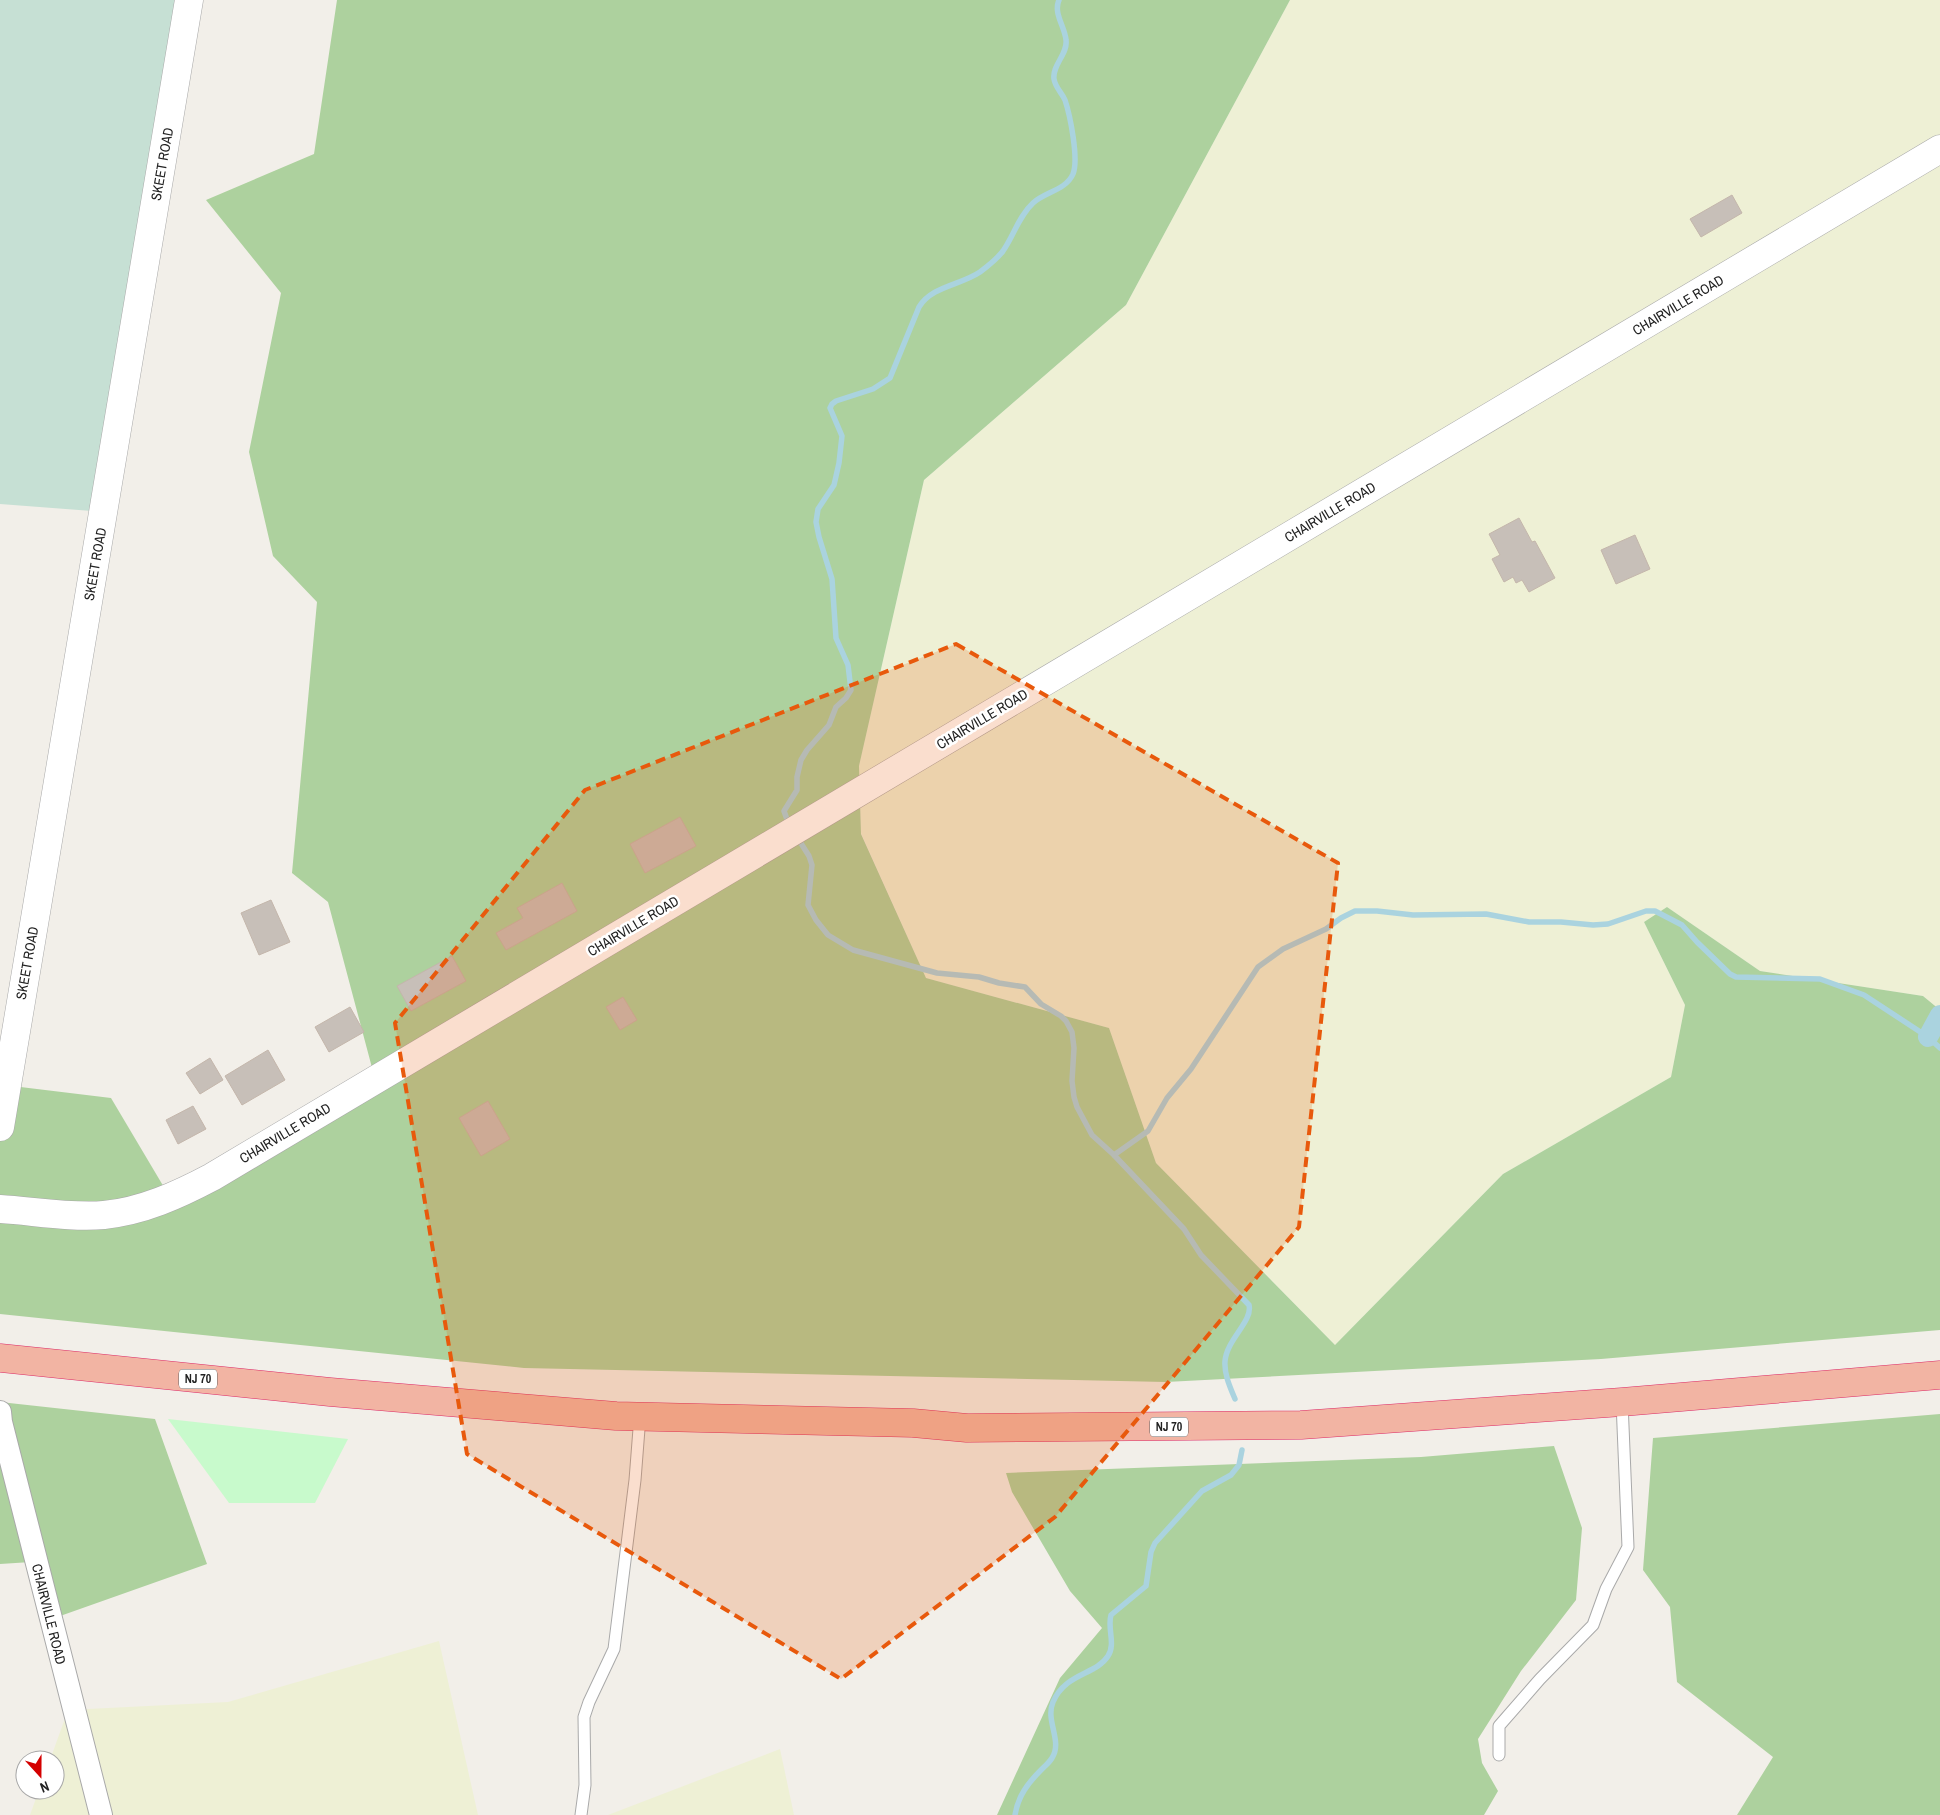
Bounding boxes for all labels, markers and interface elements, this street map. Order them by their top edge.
street label: SKEET ROAD [147,126,177,202]
street label: CHAIRVILLE ROAD [1629,271,1727,339]
street label: CHAIRVILLE ROAD [1281,478,1379,546]
street label: SKEET ROAD [80,526,110,602]
street label: CHAIRVILLE ROAD [933,685,1031,753]
street label: CHAIRVILLE ROAD [584,892,682,960]
street label: SKEET ROAD [12,925,42,1001]
street label: CHAIRVILLE ROAD [236,1099,334,1167]
road number: NJ 70 [179,1370,217,1388]
road number: NJ 70 [1150,1418,1188,1436]
street label: CHAIRVILLE ROAD [28,1562,70,1666]
north arrow [15,1750,65,1800]
text: N [38,1777,52,1797]

